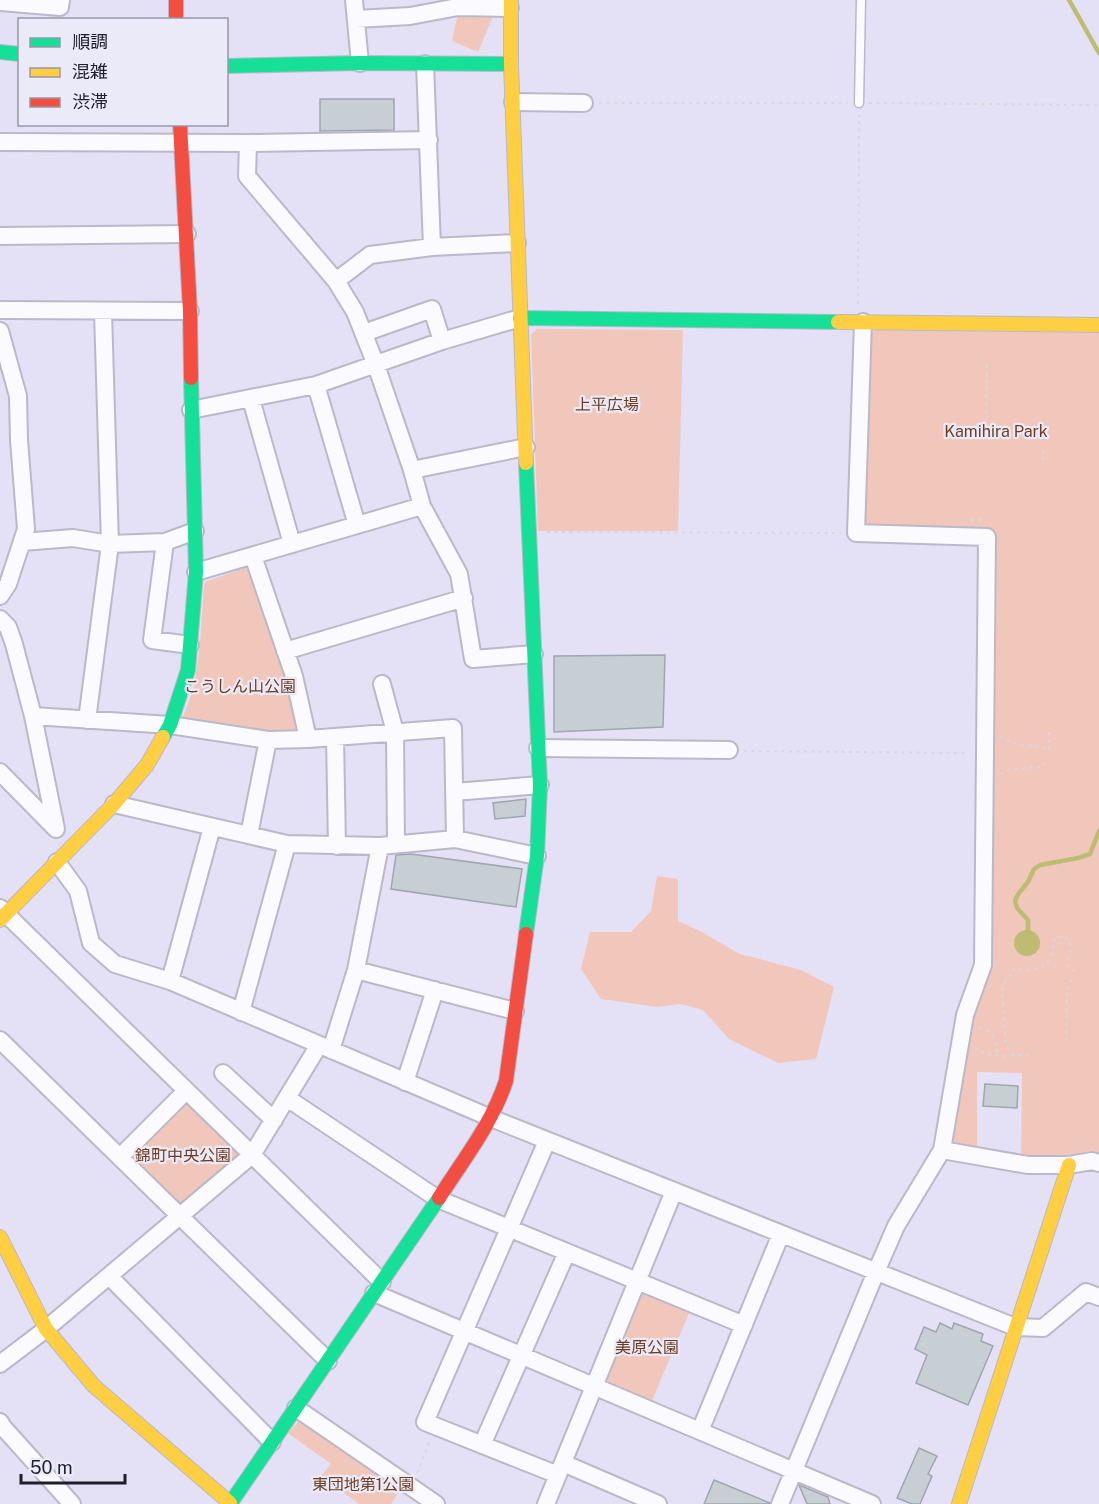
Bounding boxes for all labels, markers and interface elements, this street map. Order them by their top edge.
legend [18,18,228,126]
text: 順調 [72,31,108,52]
text: 混雑 [72,61,108,82]
text: 渋滞 [72,91,108,112]
park label: 上平広場 [575,395,639,414]
park label: Kamihira Park [944,422,1048,441]
park label: こうしん山公園 [184,677,296,696]
park label: 錦町中央公園 [135,1146,231,1165]
park label: 美原公園 [615,1338,679,1357]
scale bar [21,1447,124,1485]
text: 50 m [30,1457,73,1478]
park label: 東団地第1公園 [312,1475,414,1494]

